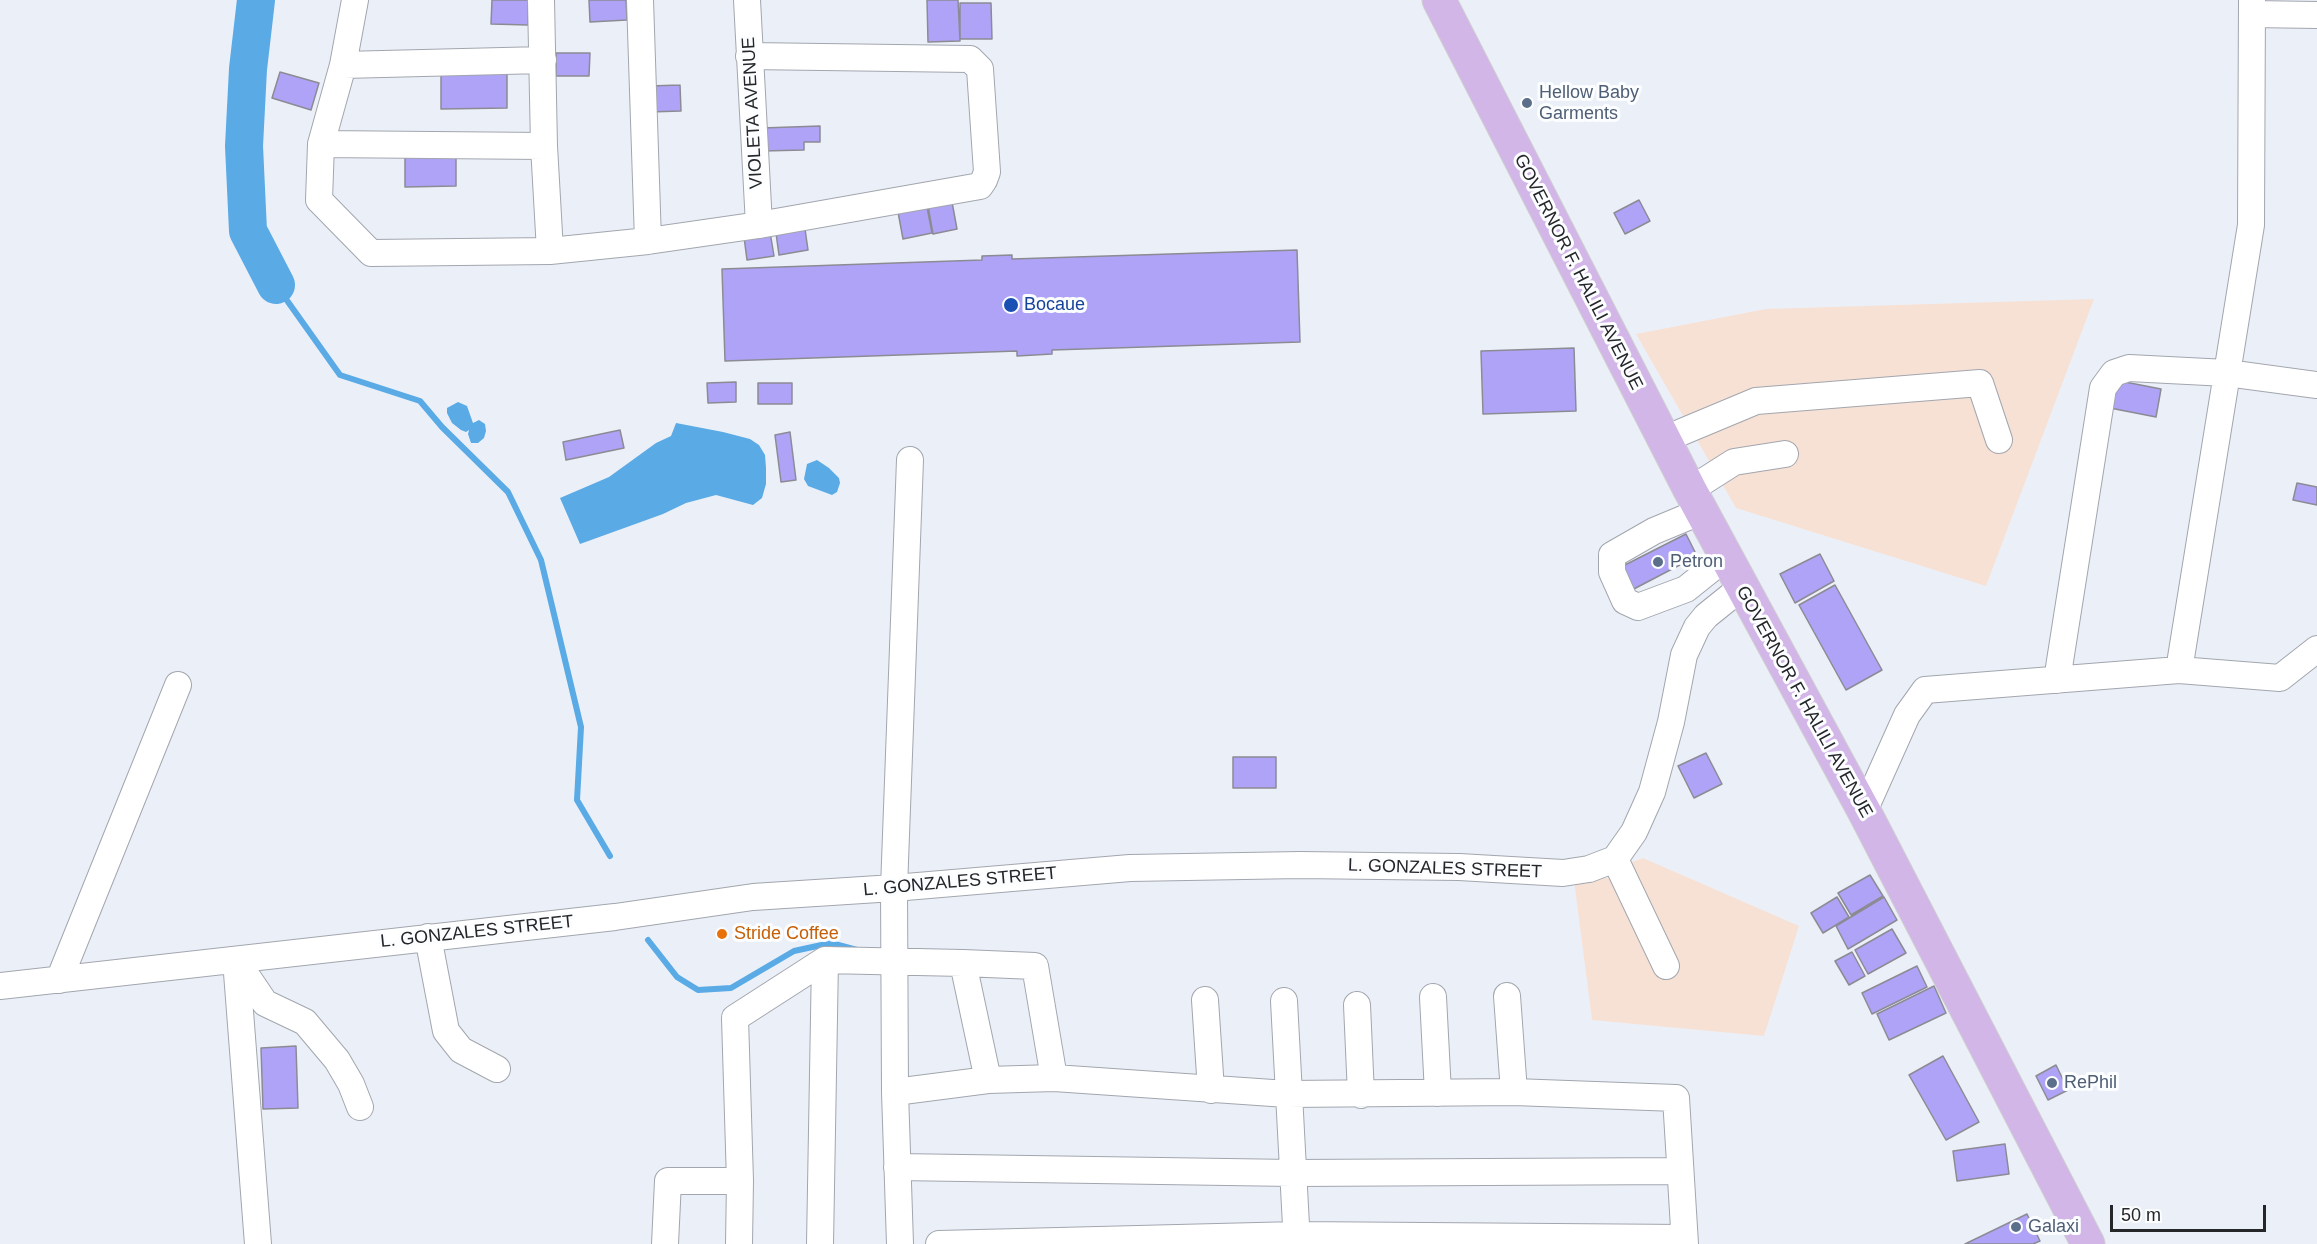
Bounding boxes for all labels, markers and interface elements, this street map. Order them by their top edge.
street label: VIOLETA AVENUE [738,36,768,190]
place label: Hellow Baby Garments [1539,82,1639,124]
marker: Hellow Baby Garments [1520,96,1534,110]
street label: GOVERNOR F. HALILI AVENUE [1509,150,1647,394]
place label: Bocaue [1024,294,1085,316]
marker: Bocaue [1002,296,1020,314]
place label: Petron [1670,551,1723,573]
marker: Petron [1651,555,1665,569]
street label: GOVERNOR F. HALILI AVENUE [1731,582,1877,822]
street label: L. GONZALES STREET [1348,855,1542,883]
street label: L. GONZALES STREET [862,863,1058,901]
street label: L. GONZALES STREET [379,911,575,953]
place label: Stride Coffee [734,923,839,945]
marker: Stride Coffee [715,927,729,941]
place label: RePhil [2064,1072,2117,1094]
marker: RePhil [2045,1076,2059,1090]
scale bar [2113,1193,2269,1231]
text: 50 m [2121,1205,2161,1225]
place label: Galaxi [2028,1216,2079,1238]
marker: Galaxi [2009,1220,2023,1234]

